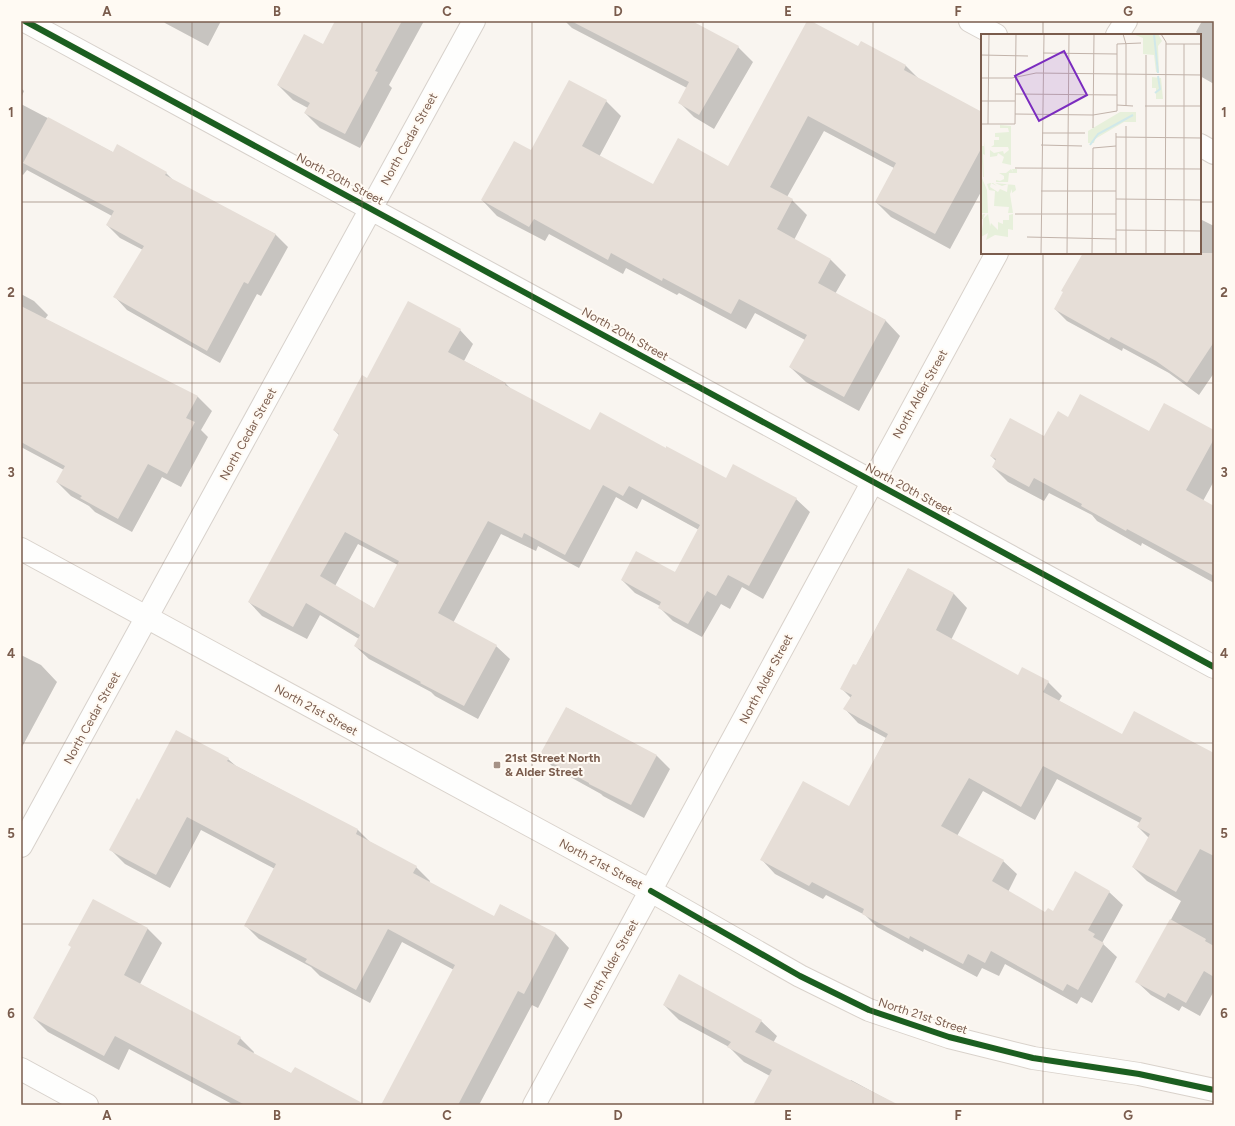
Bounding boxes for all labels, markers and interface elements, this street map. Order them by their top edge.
text: A [102,4,112,19]
text: B [273,4,281,19]
text: C [442,4,452,19]
text: D [613,4,623,19]
text: E [784,4,792,19]
text: F [954,4,962,19]
text: G [1123,4,1133,19]
inset map [981,34,1201,254]
street label: North Cedar Street [378,90,440,188]
text: 1 [8,105,14,120]
text: 1 [1221,105,1227,120]
street label: North 20th Street [294,150,386,208]
text: 2 [7,285,15,300]
text: 2 [1220,285,1228,300]
street label: North 20th Street [579,304,671,364]
street label: North Alder Street [890,347,950,441]
street label: North Cedar Street [217,385,279,483]
street label: North 20th Street [863,460,955,518]
text: 3 [7,465,15,480]
text: 3 [1220,465,1228,480]
street label: North Alder Street [736,631,796,726]
text: 4 [7,646,15,661]
text: 4 [1220,646,1228,661]
street label: North Cedar Street [61,669,123,767]
street label: North 21st Street [272,681,360,739]
place label: 21st Street North & Alder Street [505,751,601,779]
marker: 21st Street North & Alder Street [492,760,502,770]
text: 5 [7,826,15,841]
text: 5 [1220,826,1228,841]
street label: North 21st Street [557,836,646,892]
street label: North Alder Street [581,917,641,1011]
street label: North 21st Street [877,995,970,1037]
text: 6 [7,1006,15,1021]
text: 6 [1220,1006,1228,1021]
text: A [102,1108,112,1123]
text: B [273,1108,281,1123]
text: C [442,1108,452,1123]
text: D [613,1108,623,1123]
text: E [784,1108,792,1123]
text: F [954,1108,962,1123]
text: G [1123,1108,1133,1123]

